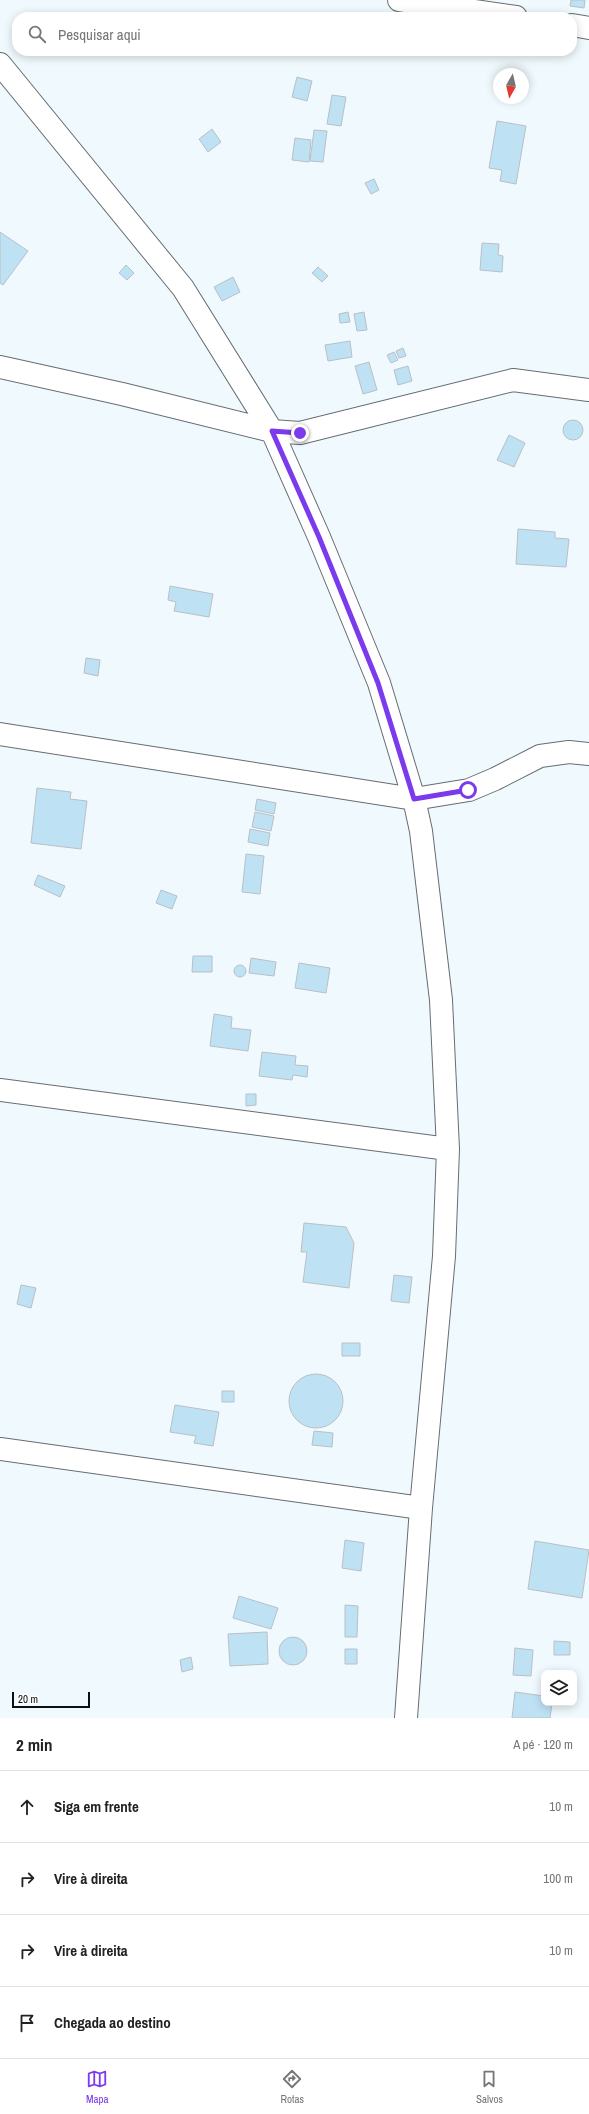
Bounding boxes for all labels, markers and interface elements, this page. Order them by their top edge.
search box [12,12,577,56]
icon: search [26,23,48,45]
text: Pesquisar aqui [58,24,141,45]
north arrow [493,68,529,104]
route end [291,424,309,442]
route start [459,781,477,799]
map controls [541,1670,577,1706]
button: layers [541,1670,577,1706]
scale bar [12,1690,90,1709]
text: 20 m [18,1692,38,1706]
text: 2 min [16,1733,52,1756]
text: A pé · 120 m [513,1736,573,1753]
icon: ahead [16,1796,38,1818]
text: Siga em frente [54,1796,139,1817]
text: 10 m [549,1798,573,1815]
icon: right [16,1868,38,1890]
text: Vire à direita [54,1868,128,1889]
text: 100 m [543,1870,573,1887]
icon: right [16,1940,38,1962]
text: Vire à direita [54,1940,128,1961]
text: 10 m [549,1942,573,1959]
icon: arrive [16,2012,38,2034]
text: Chegada ao destino [54,2012,171,2033]
tab: Mapa [86,2068,109,2106]
tab: Rotas [280,2068,304,2106]
tab: Salvos [476,2068,503,2106]

